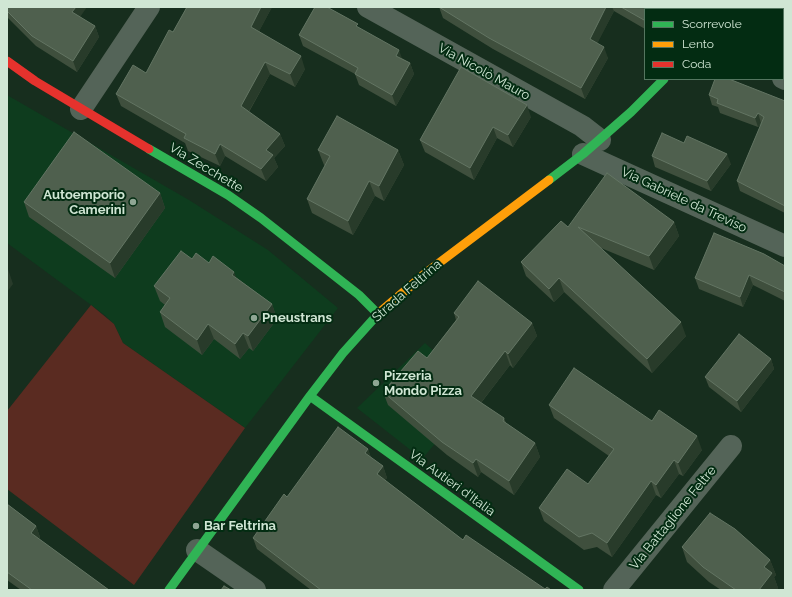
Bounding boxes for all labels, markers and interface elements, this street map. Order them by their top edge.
legend [644,8,784,80]
text: Scorrevole [682,17,742,31]
text: Lento [682,37,714,51]
street label: Via Nicolò Mauro [435,40,533,104]
text: Coda [682,57,711,71]
street label: Via Zecchette [166,140,246,196]
street label: Via Gabriele da Treviso [619,164,749,236]
place label: Autoemporio Camerini [43,187,125,218]
marker: Autoemporio Camerini [128,197,138,207]
street label: Strada Feltrina [369,257,445,325]
place label: Pneustrans [262,310,332,326]
marker: Pneustrans [249,313,259,323]
place label: Pizzeria Mondo Pizza [384,368,462,399]
marker: Pizzeria Mondo Pizza [371,378,381,388]
street label: Via Autieri d'Italia [406,447,498,519]
street label: Via Battaglione Feltre [626,463,720,573]
place label: Bar Feltrina [204,518,276,534]
marker: Bar Feltrina [191,521,201,531]

